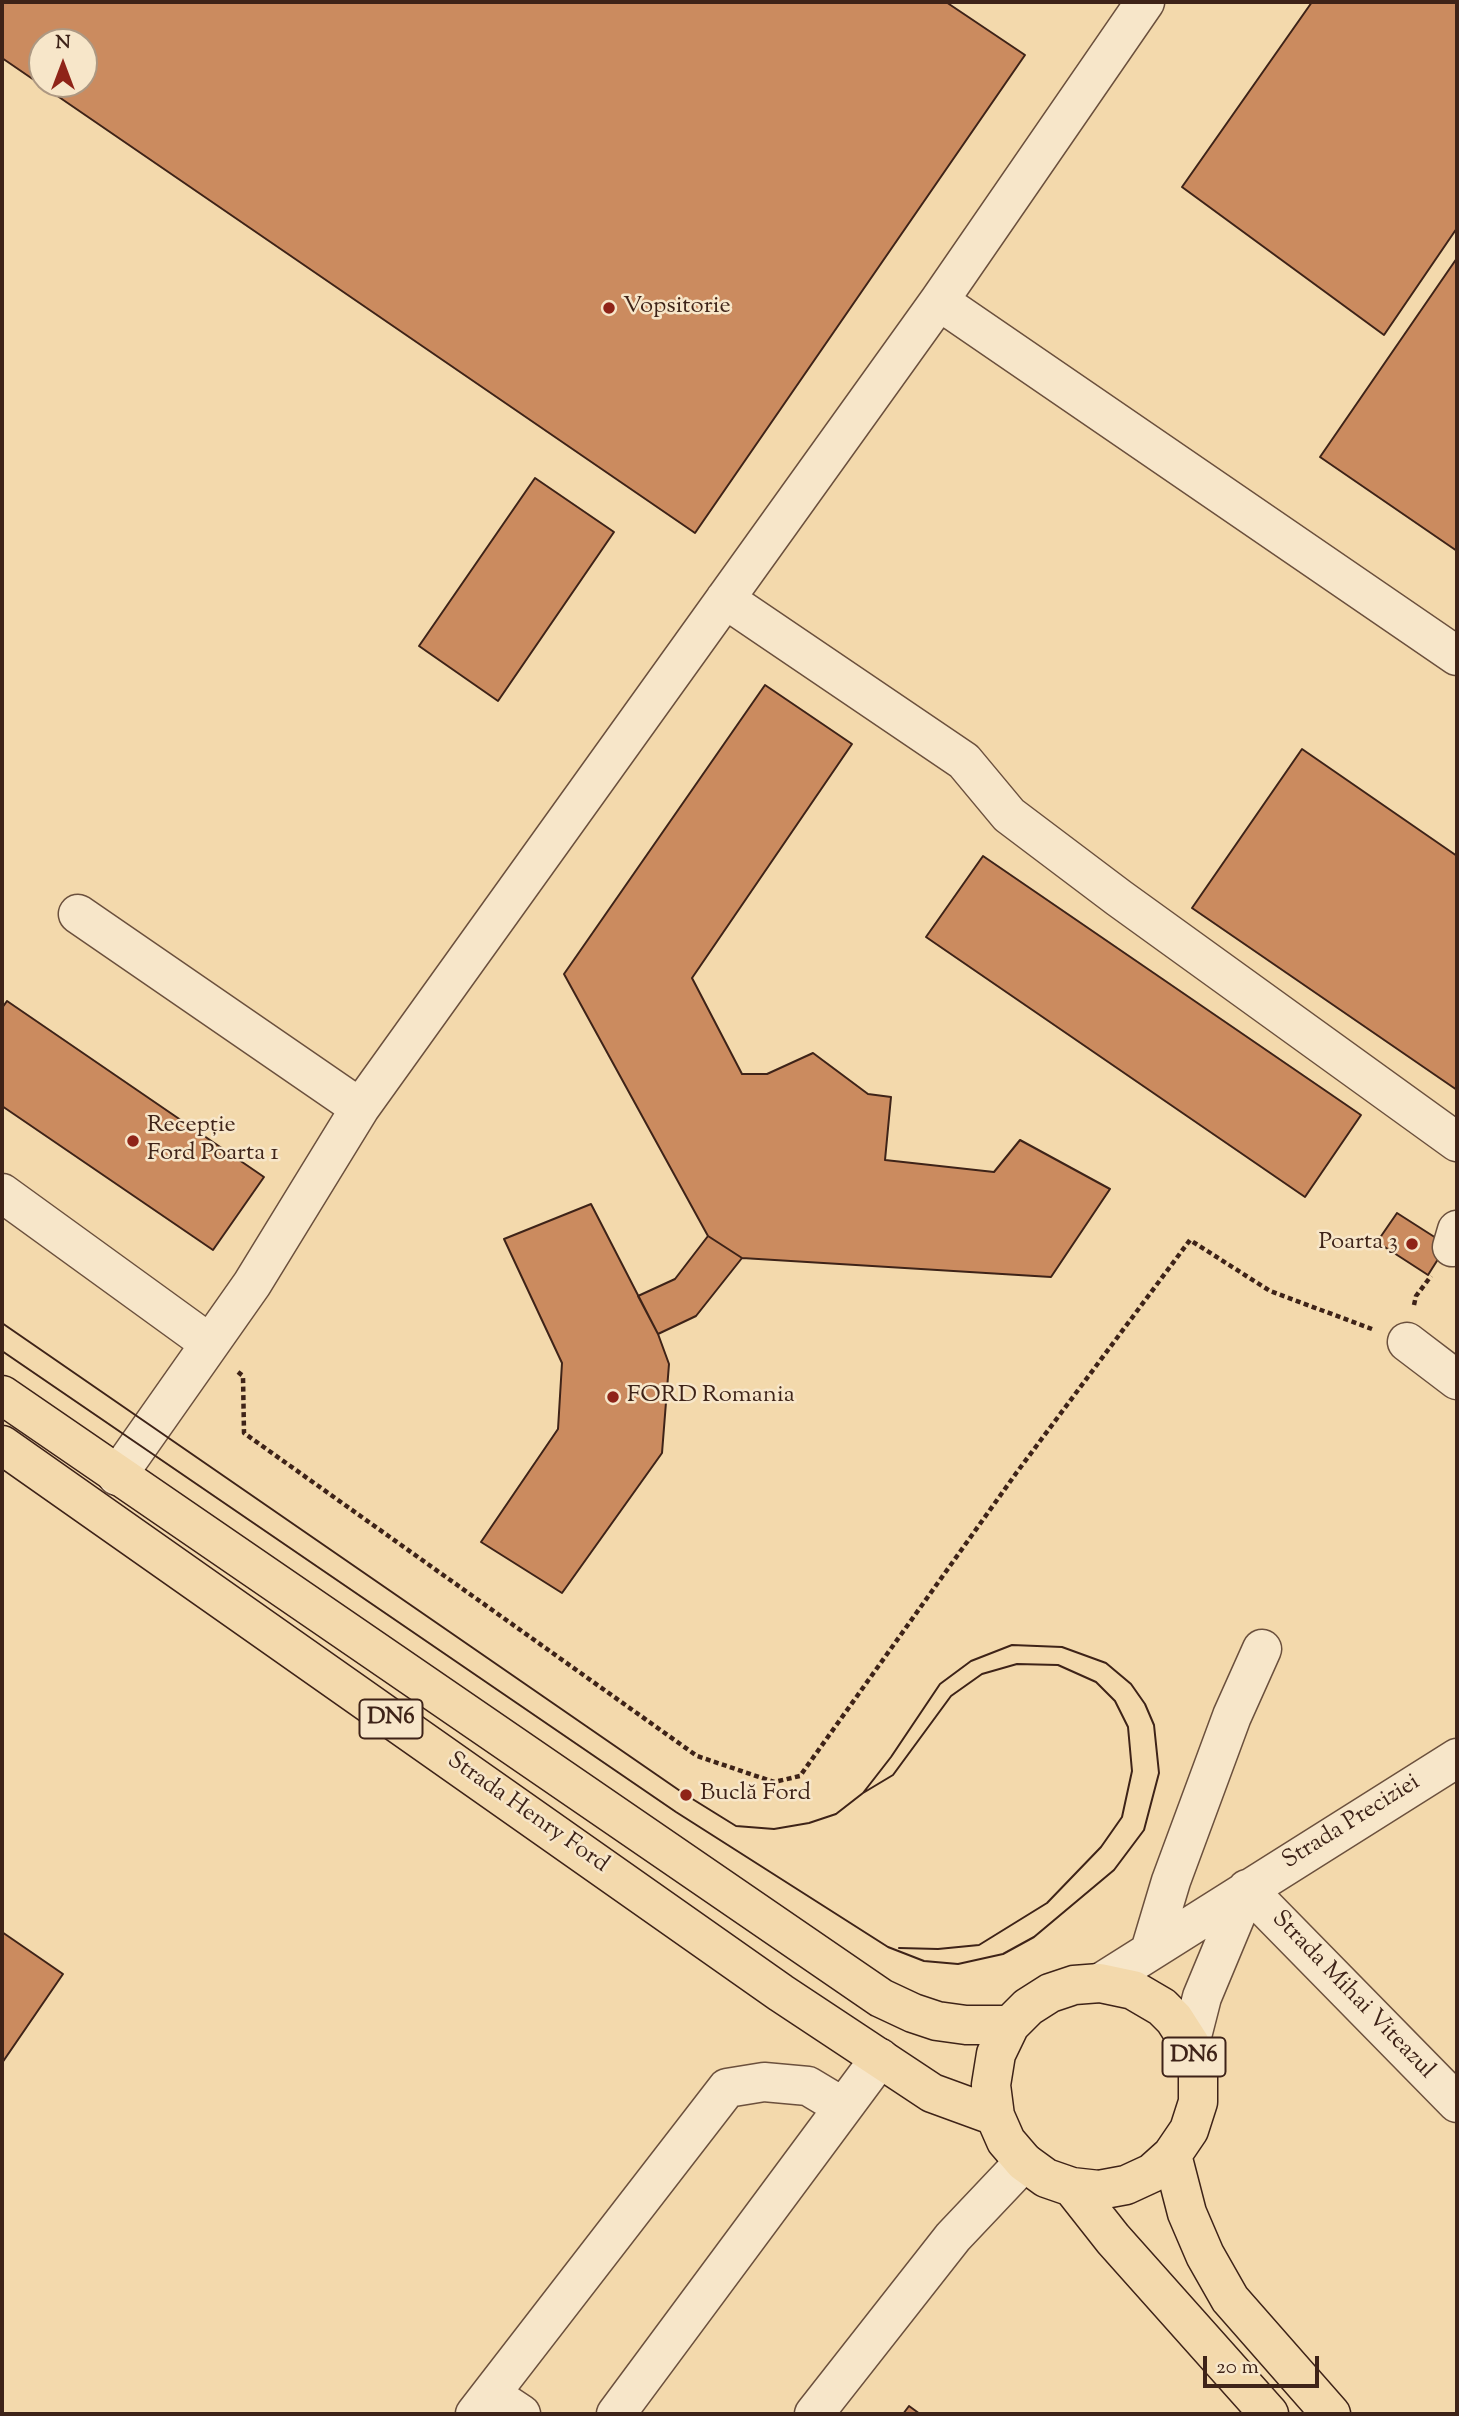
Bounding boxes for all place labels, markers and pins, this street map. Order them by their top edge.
place label: Vopsitorie [623,294,731,322]
marker: Vopsitorie [601,300,617,316]
place label: Recepție Ford Poarta 1 [147,1113,279,1169]
marker: Recepție Ford Poarta 1 [125,1133,141,1149]
place label: Poarta 3 [1319,1230,1398,1258]
marker: Poarta 3 [1404,1236,1420,1252]
place label: FORD Romania [627,1383,795,1411]
marker: FORD Romania [605,1389,621,1405]
place label: Buclă Ford [700,1781,811,1809]
marker: Buclă Ford [678,1787,694,1803]

